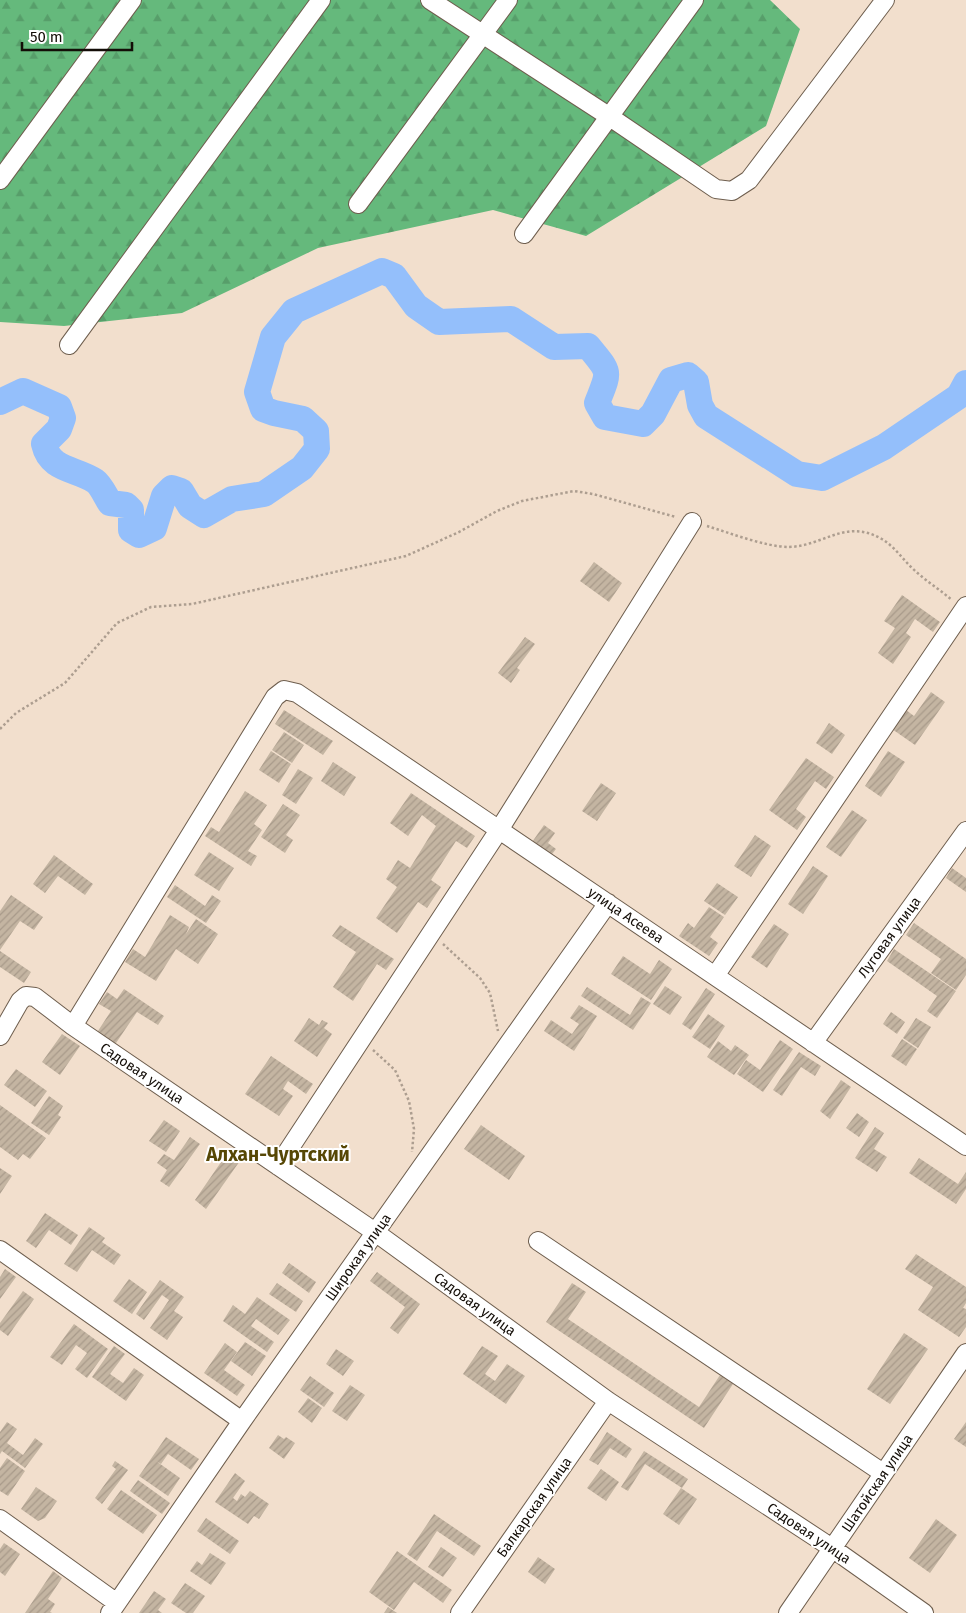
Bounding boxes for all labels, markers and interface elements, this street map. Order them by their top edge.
scale bar [22,20,132,52]
text: 50 m [30,28,63,46]
street label: улица Асеева [585,884,667,947]
street label: Луговая улица [854,894,924,981]
street label: Садовая улица [97,1039,187,1108]
district label: Алхан-Чуртский [205,1143,350,1166]
street label: Широкая улица [322,1210,395,1304]
street label: Садовая улица [430,1269,519,1340]
street label: Шатойская улица [838,1431,917,1536]
street label: Балкарская улица [493,1454,575,1561]
street label: Садовая улица [764,1499,854,1568]

